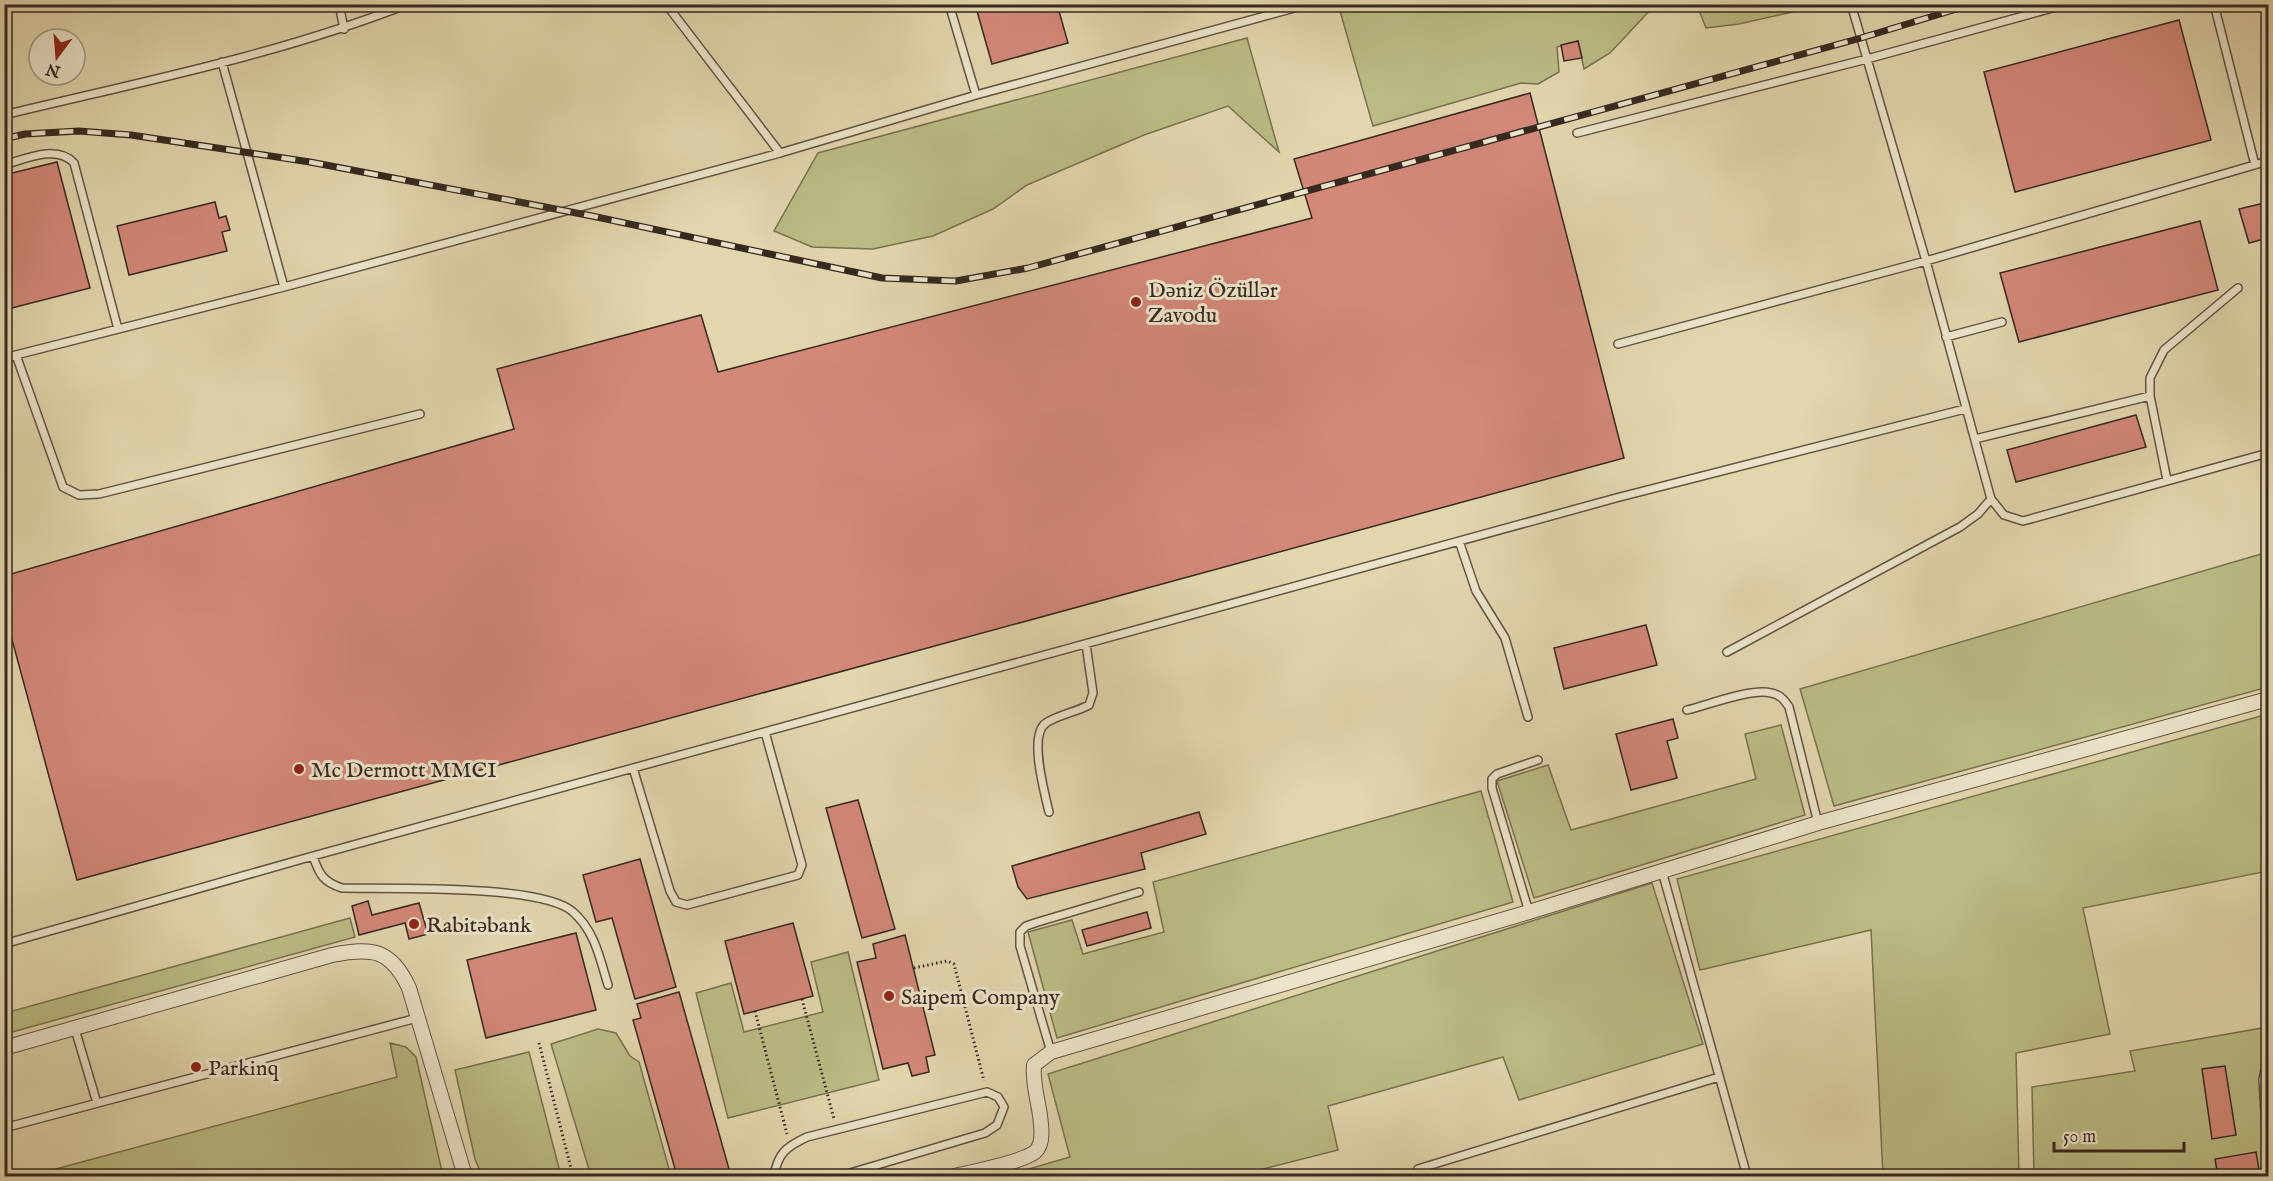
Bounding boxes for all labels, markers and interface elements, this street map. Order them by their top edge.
north arrow [27,27,87,87]
text: N [44,58,64,81]
place label: Dəniz Özüllər Zavodu [1148,277,1278,330]
marker: Dəniz Özüllər Zavodu [1129,295,1143,309]
place label: Mc Dermott MMCI [311,757,497,785]
marker: Mc Dermott MMCI [292,762,306,776]
place label: Rabitəbank [426,912,532,940]
marker: Rabitəbank [407,917,421,931]
place label: Saipem Company [901,984,1060,1012]
marker: Saipem Company [882,989,896,1003]
place label: Parkinq [208,1055,279,1083]
marker: Parkinq [189,1060,203,1074]
scale bar [2054,1115,2184,1153]
text: 50 m [2063,1126,2096,1149]

